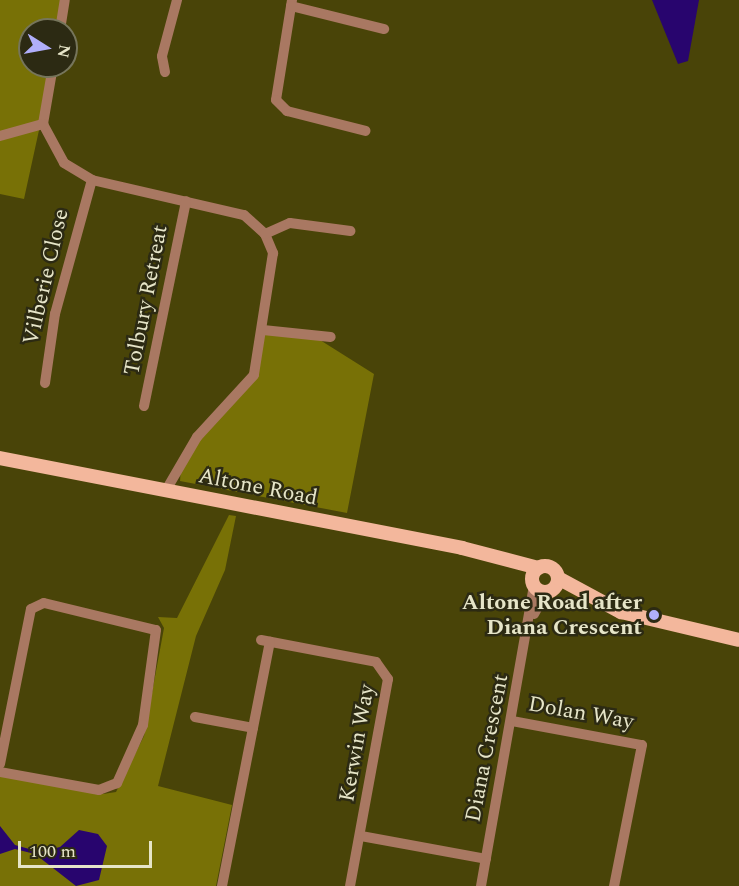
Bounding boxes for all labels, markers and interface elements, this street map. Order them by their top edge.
north arrow [18,18,78,78]
text: N [51,42,77,60]
street label: Vilberie Close [18,206,74,348]
street label: Tolbury Retreat [118,223,174,377]
street label: Altone Road [196,463,320,511]
place label: Altone Road after Diana Crescent [462,589,642,640]
marker: Altone Road after Diana Crescent [647,608,661,622]
street label: Diana Crescent [460,672,514,824]
street label: Kerwin Way [334,682,380,804]
street label: Dolan Way [526,691,636,735]
scale bar [21,829,154,867]
text: 100 m [29,838,76,865]

